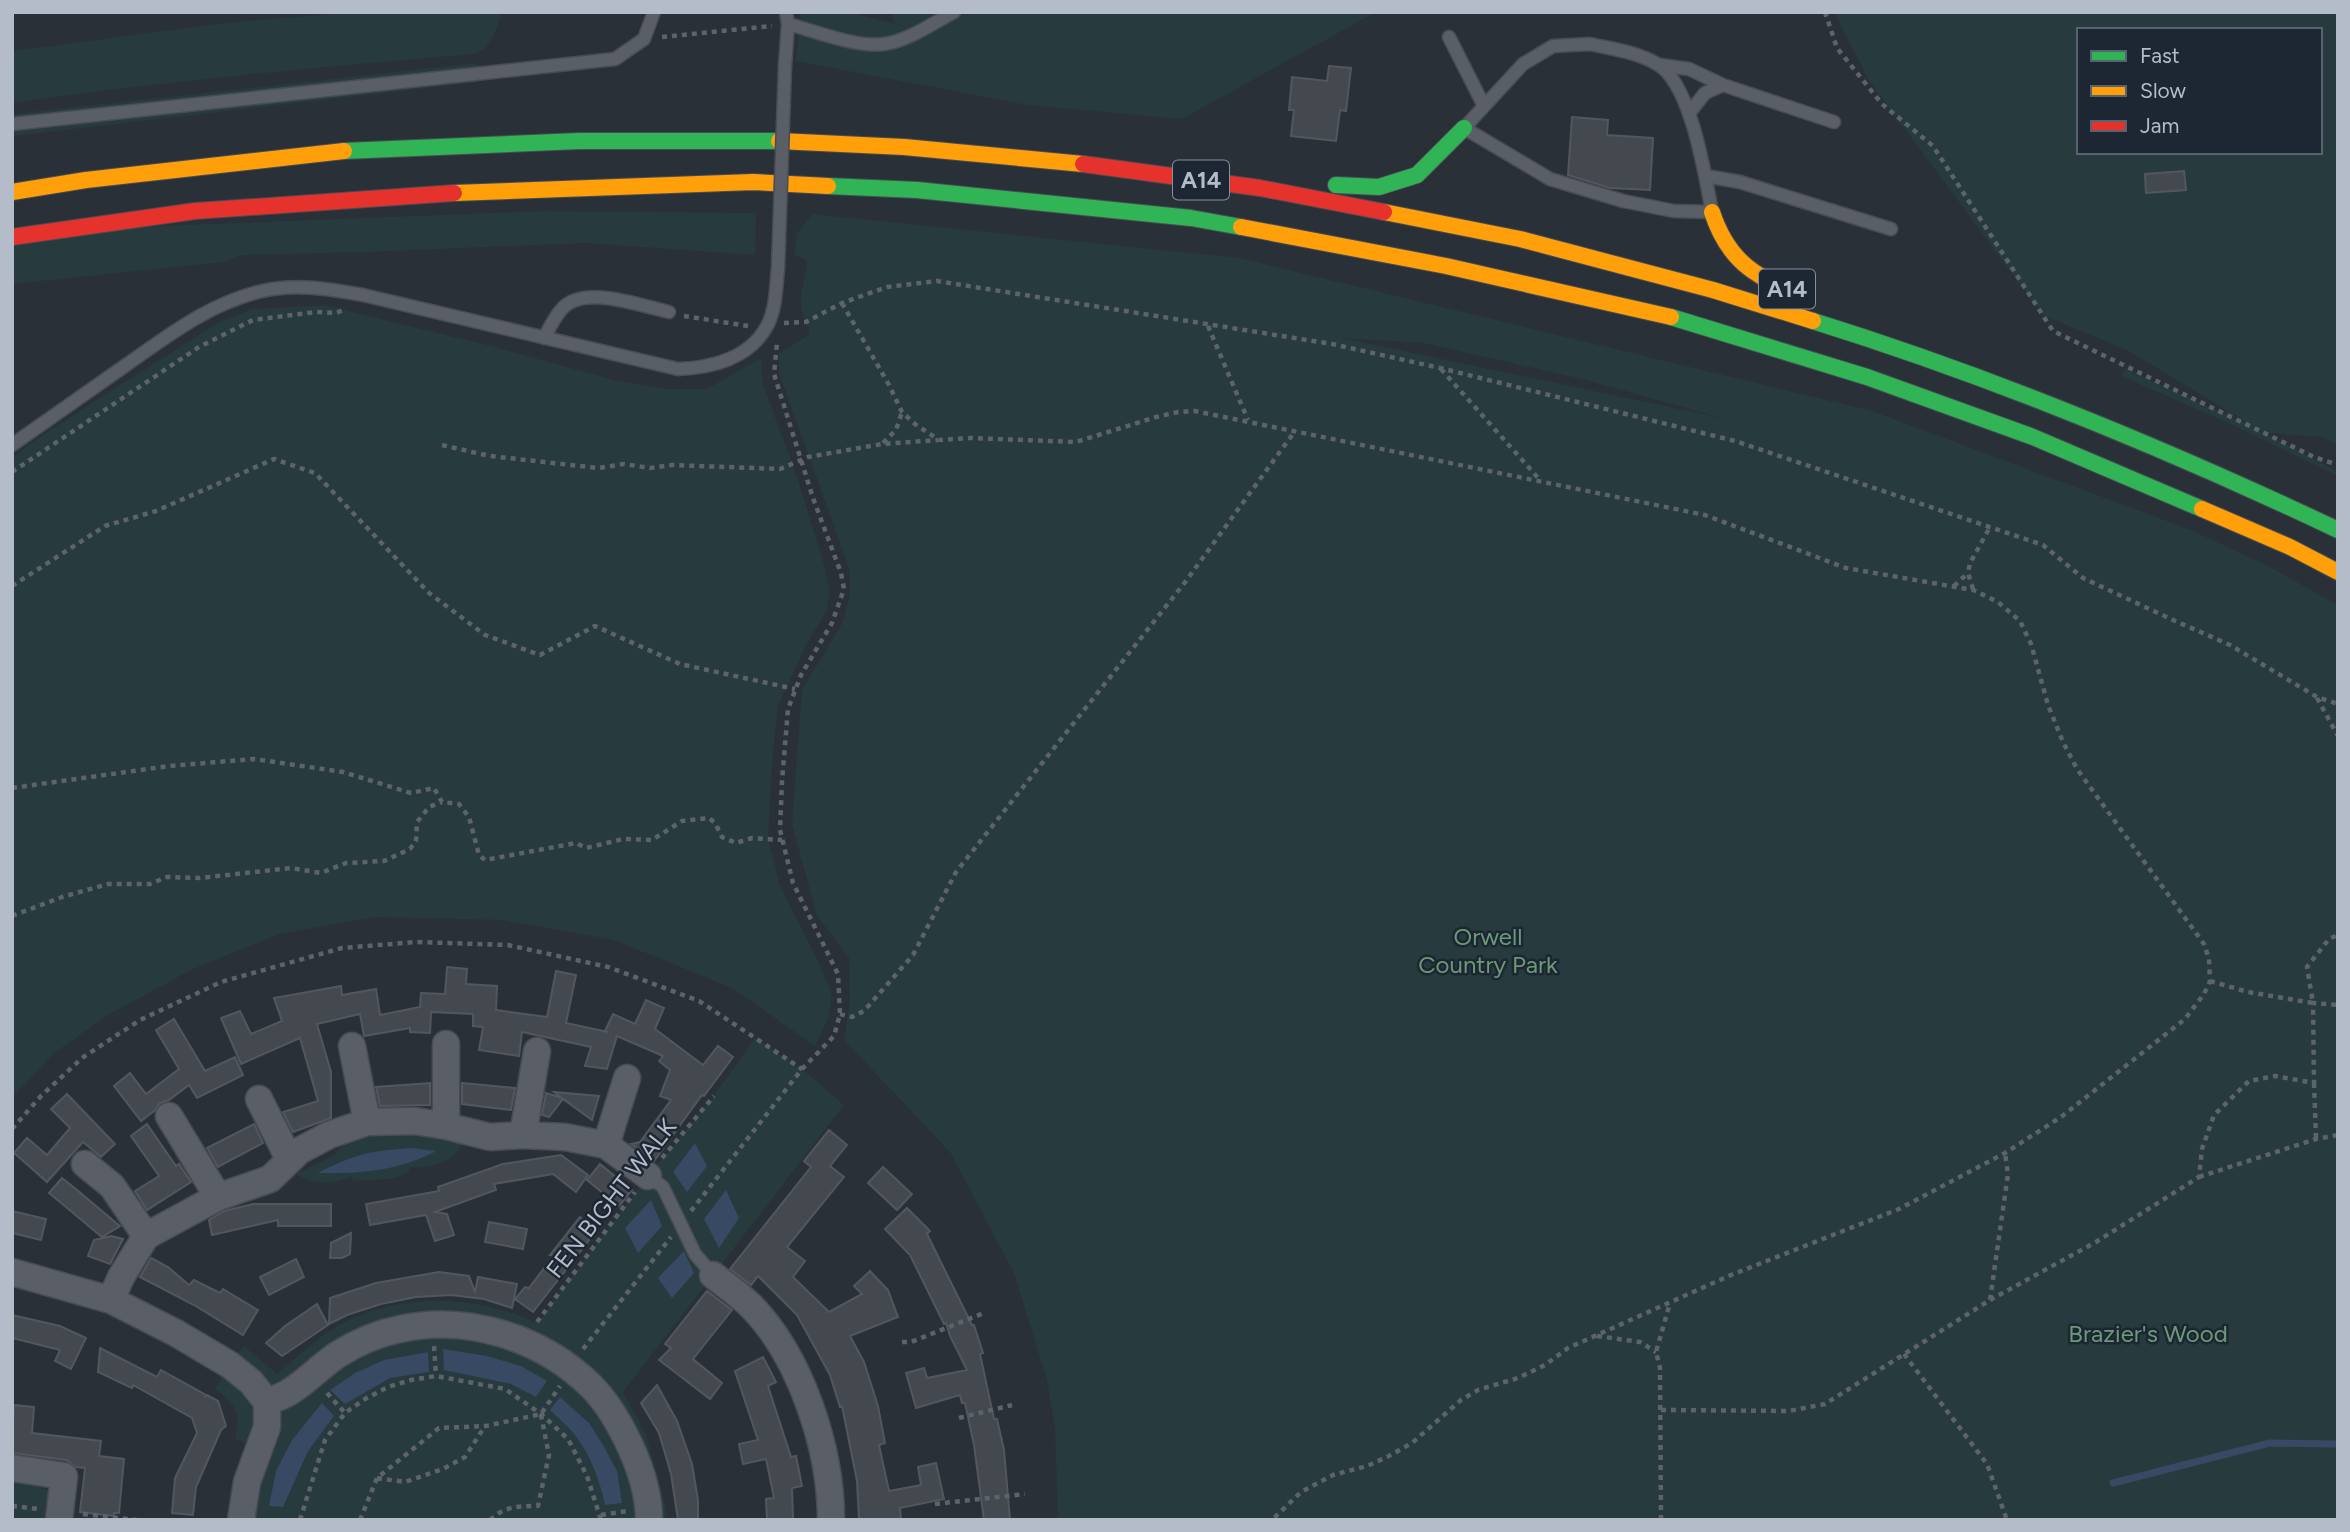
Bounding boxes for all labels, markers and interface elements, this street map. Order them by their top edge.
legend [2077,28,2322,154]
text: Fast [2140,43,2180,68]
text: Slow [2140,78,2186,103]
text: Jam [2140,113,2179,138]
road number: A14 [1173,160,1229,200]
road number: A14 [1759,270,1815,308]
park label: Orwell Country Park [1418,922,1558,979]
street label: FEN BIGHT WALK [540,1112,682,1283]
park label: Brazier's Wood [2068,1319,2228,1348]

